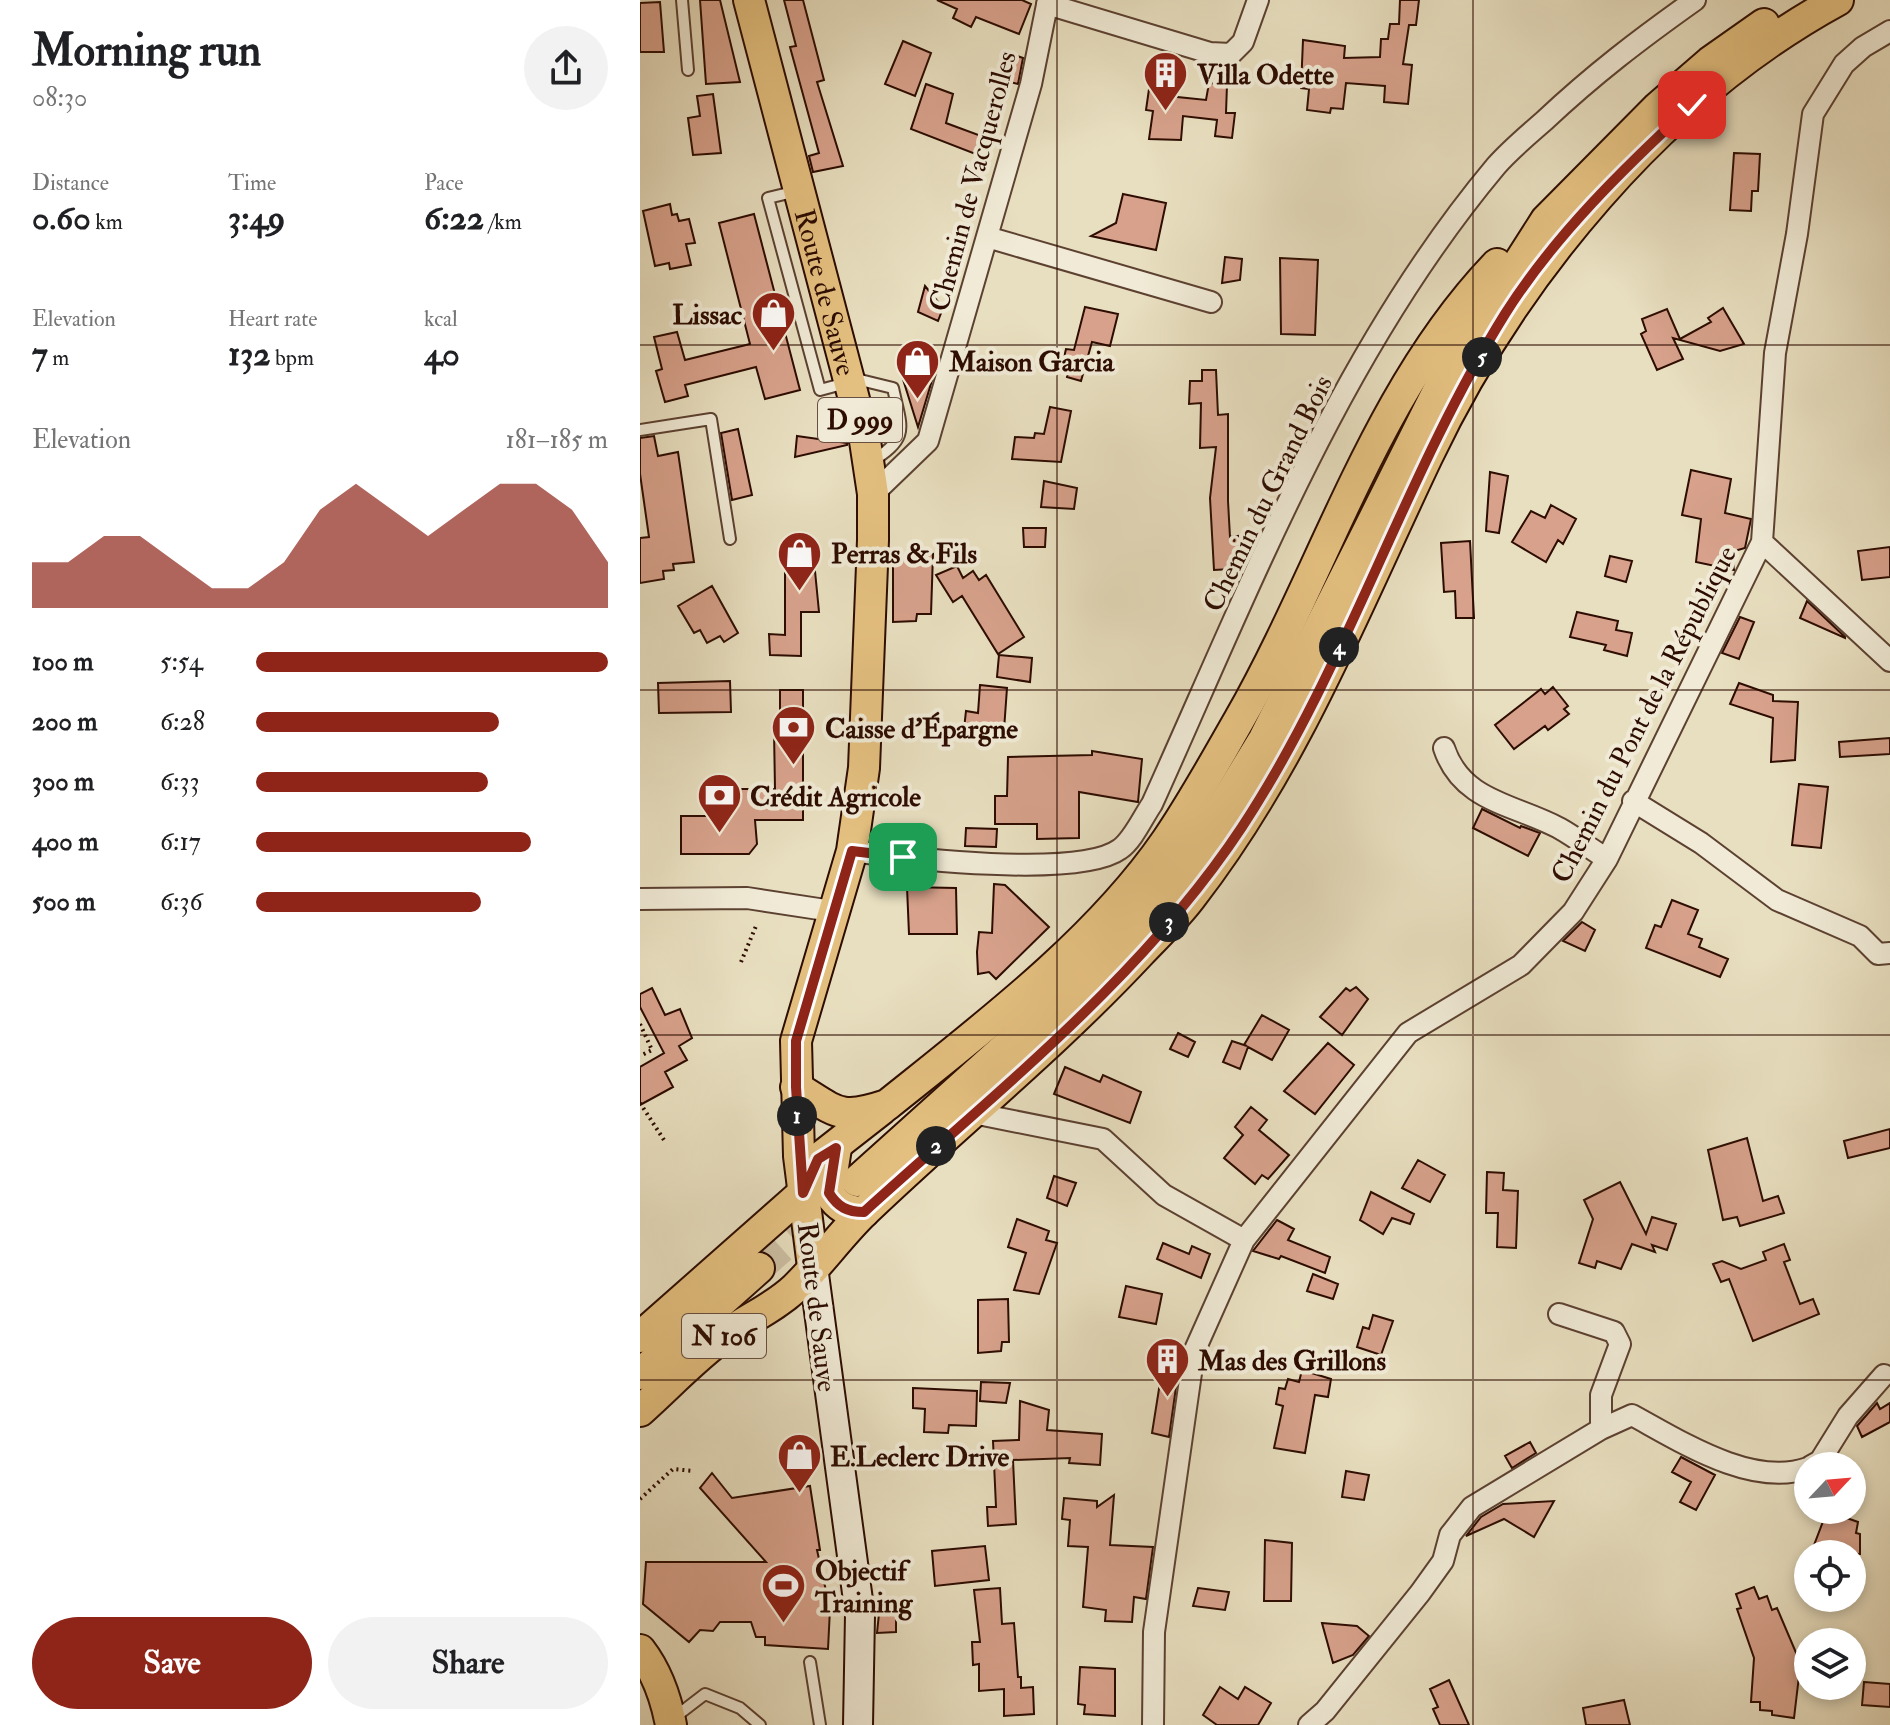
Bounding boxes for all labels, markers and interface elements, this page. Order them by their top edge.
text: Morning run [32,24,261,79]
button: share [524,26,608,110]
street label: Chemin de Vacquerolles [922,47,1025,315]
building icon: Villa Odette [1142,50,1190,113]
place label: Villa Odette [1196,58,1334,93]
pin [1658,71,1726,139]
text: 08:30 [32,82,87,114]
icon: check [1670,83,1714,127]
text: Distance [32,169,109,197]
text: Time [228,169,276,197]
text: Pace [424,169,463,197]
text: 0.60 [32,197,91,240]
text: 3:49 [228,197,285,240]
text: 6:22 [424,197,484,240]
street label: Route de Sauve [786,205,863,380]
text: km [91,208,123,236]
text: /km [484,208,522,236]
shop icon: Lissac [749,290,797,353]
place label: Lissac [672,298,743,333]
text: Elevation [32,305,116,333]
text: Heart rate [228,305,318,333]
text: kcal [424,305,458,333]
text: 7 [32,333,48,376]
text: 132 [228,333,270,376]
text: 40 [424,333,460,376]
shop icon: Maison Garcia [894,337,942,400]
pin: 5 [1462,337,1502,377]
text: 5 [1477,343,1487,371]
text: m [48,344,69,372]
text: bpm [270,344,314,372]
place label: Maison Garcia [948,345,1115,380]
street label: Chemin du Grand Bois [1196,370,1341,618]
road number: D 999 [818,398,902,442]
text: Elevation [32,424,131,456]
text: 181–185 m [506,424,608,456]
shop icon: Perras & Fils [776,529,824,592]
place label: Perras & Fils [831,537,977,572]
street label: Chemin du Pont de la République [1544,540,1745,889]
pin: 4 [1319,627,1359,667]
text: 4 [1333,633,1345,661]
text: 100 m [32,646,93,678]
text: 5:54 [160,646,203,678]
bank icon: Caisse d'Épargne [770,704,818,767]
text: 200 m [32,706,97,738]
text: 6:28 [160,706,205,738]
place label: Caisse d'Épargne [825,711,1018,747]
text: 300 m [32,766,94,798]
text: 6:33 [160,766,200,798]
bank icon: Crédit Agricole [695,772,743,835]
place label: Crédit Agricole [750,780,921,815]
pin [869,823,937,891]
text: 400 m [32,826,98,858]
text: 6:17 [160,826,201,858]
icon: arrive [881,835,925,879]
text: 500 m [32,886,96,918]
text: 6:36 [160,886,203,918]
pin: 3 [1149,902,1189,942]
text: 3 [1165,908,1173,936]
pin: 1 [777,1096,817,1136]
text: 1 [793,1102,801,1130]
pin: 2 [916,1126,956,1166]
text: 2 [930,1132,942,1160]
street label: Route de Sauve [789,1220,844,1394]
road number: N 106 [682,1314,766,1358]
building icon: Mas des Grillons [1143,1336,1191,1399]
place label: Mas des Grillons [1197,1344,1386,1379]
shop icon: E.Leclerc Drive [775,1432,823,1495]
place label: E.Leclerc Drive [830,1440,1010,1475]
north arrow [1794,1452,1866,1524]
map controls [1794,1452,1866,1700]
button: locate [1794,1540,1866,1612]
place label: Objectif Training [814,1554,913,1621]
sports icon: Objectif Training [760,1562,808,1625]
button: Save [32,1617,312,1709]
button: Share [328,1617,608,1709]
button: layers [1794,1628,1866,1700]

